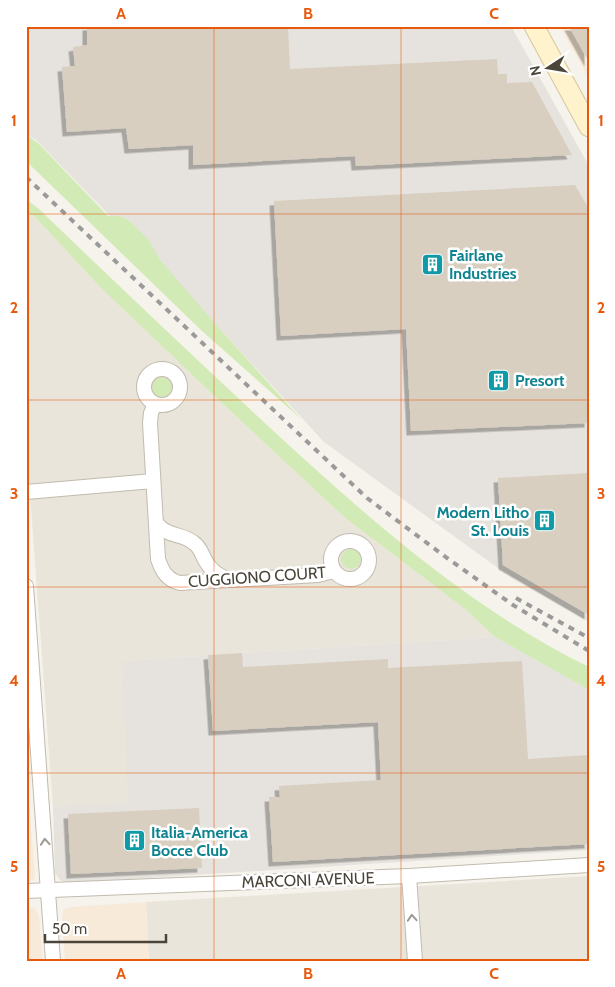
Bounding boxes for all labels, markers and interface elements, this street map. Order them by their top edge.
text: A [116,4,126,23]
text: B [303,4,313,23]
text: C [489,4,499,23]
north arrow [522,42,572,92]
text: N [525,64,545,77]
text: 1 [11,111,17,130]
text: 1 [598,111,604,130]
place label: Fairlane Industries [449,246,517,283]
building icon: Fairlane Industries [421,252,445,276]
text: 2 [10,298,18,317]
text: 2 [597,298,605,317]
building icon: Presort [487,368,511,392]
place label: Presort [515,371,565,390]
text: 3 [10,484,18,503]
text: 3 [597,484,605,503]
place label: Modern Litho St. Louis [436,503,529,540]
building icon: Modern Litho St. Louis [533,509,557,533]
street label: CUGGIONO COURT [187,563,327,591]
text: 4 [9,671,19,690]
text: 4 [596,671,606,690]
place label: Italia-America Bocce Club [151,823,248,860]
building icon: Italia-America Bocce Club [123,829,147,853]
one-way arrow [39,837,50,845]
text: 5 [10,857,18,876]
text: 5 [597,857,605,876]
street label: MARCONI AVENUE [241,868,375,892]
scale bar [45,912,166,944]
one-way arrow [407,914,418,922]
text: 50 m [52,920,87,938]
text: A [116,964,126,983]
text: B [303,964,313,983]
text: C [489,964,499,983]

